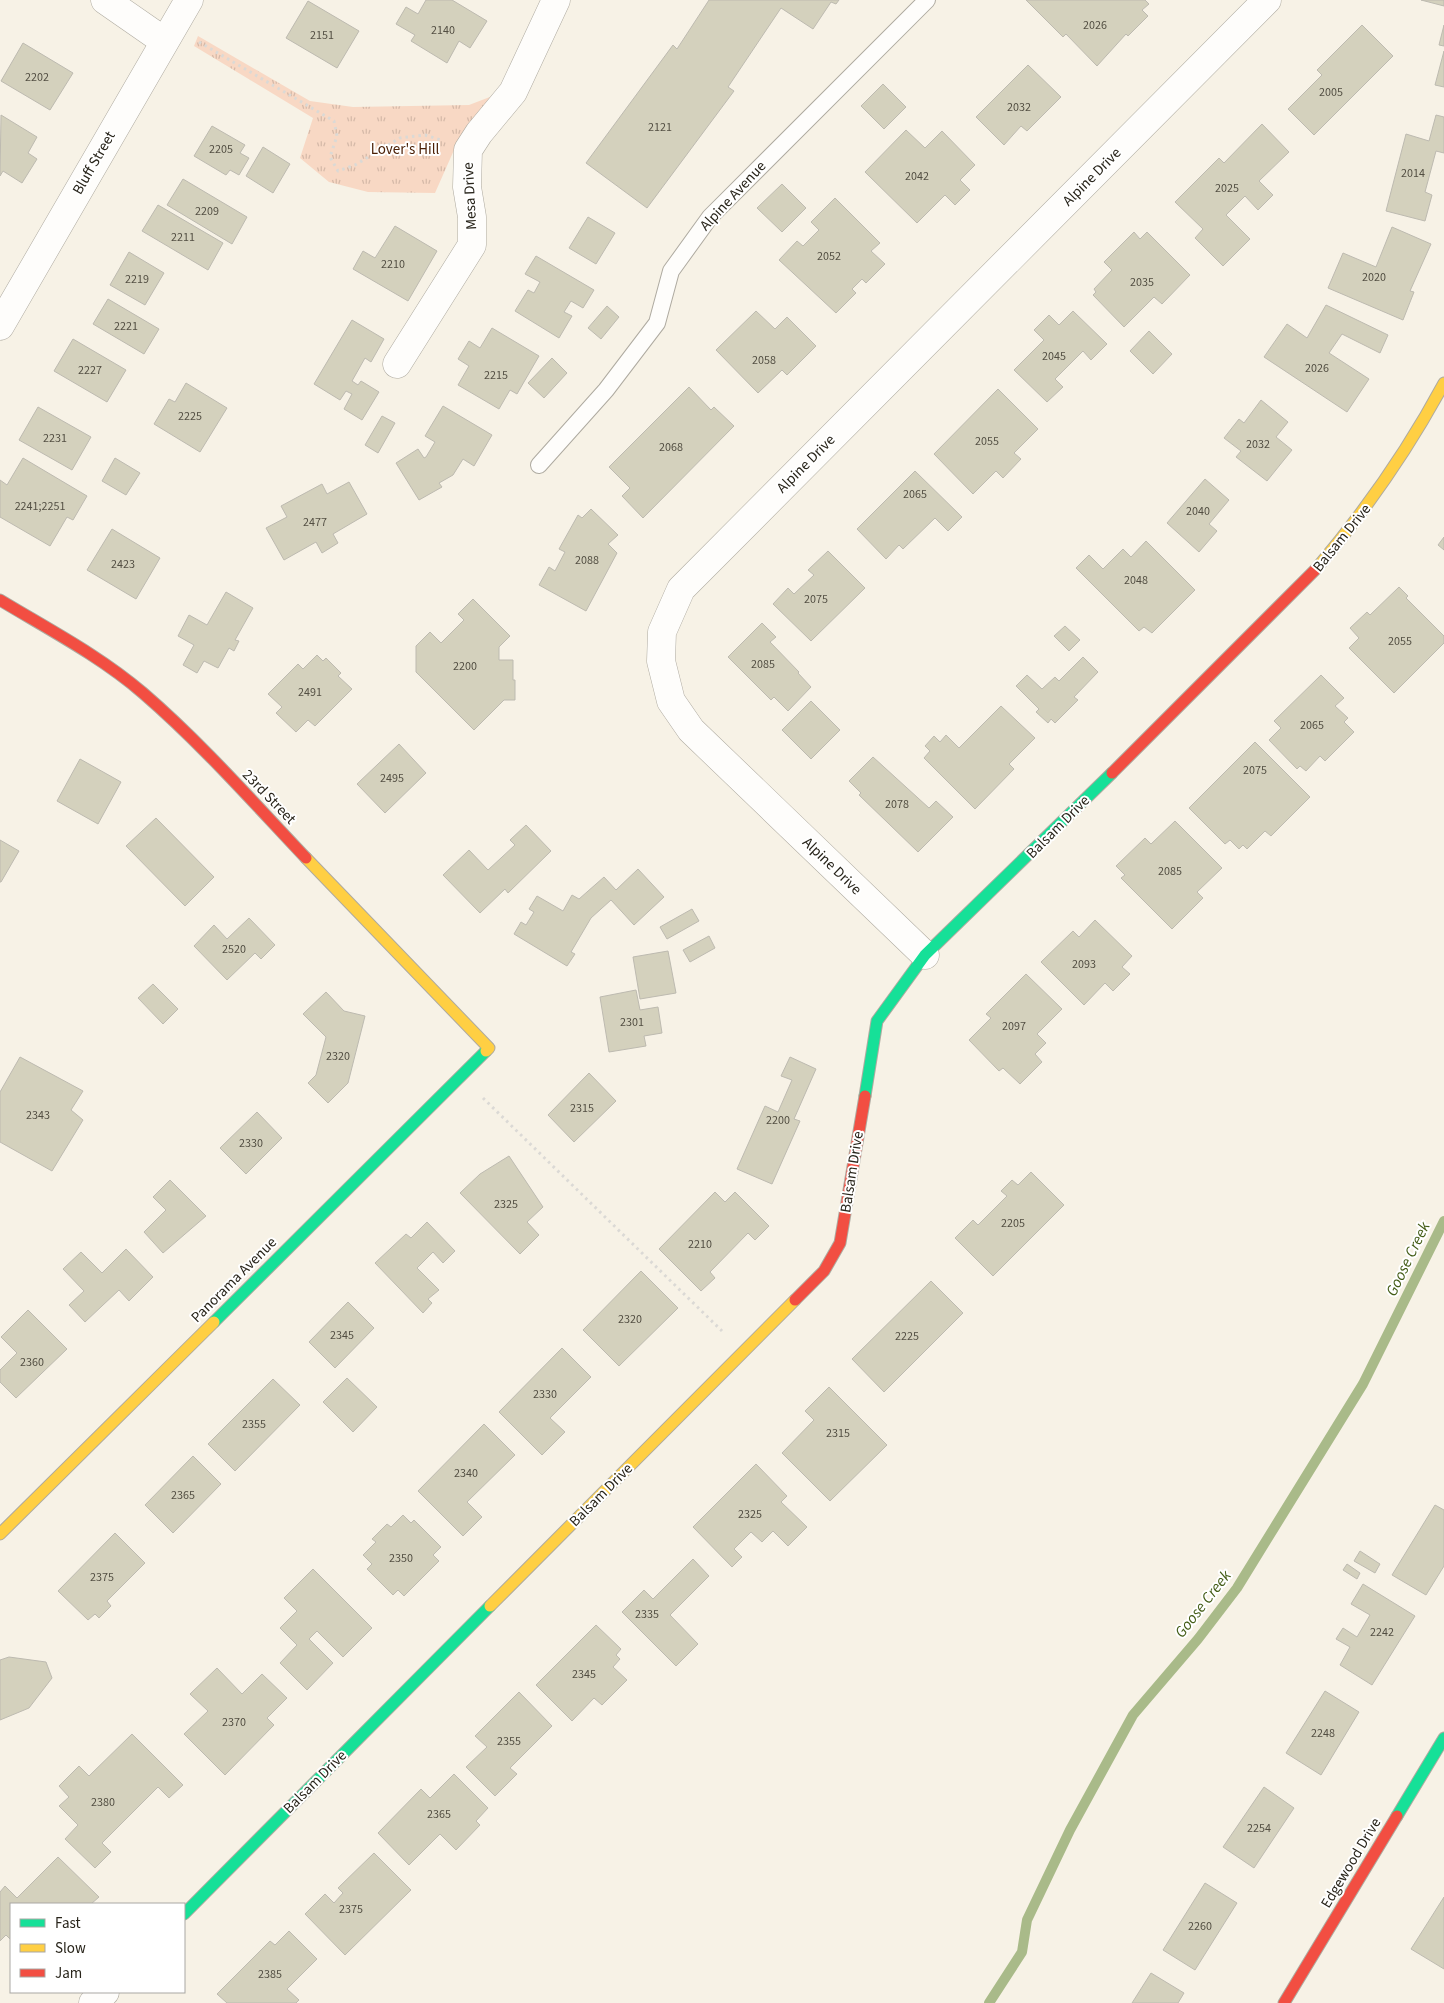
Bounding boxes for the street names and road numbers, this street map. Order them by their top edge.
street label: Bluff Street [67,127,121,199]
street label: Alpine Drive [1058,143,1126,211]
street label: Alpine Avenue [695,156,771,236]
street label: Mesa Drive [458,162,482,230]
street label: Alpine Drive [772,430,840,498]
street label: Balsam Drive [1308,500,1376,576]
street label: 23rd Street [238,765,300,829]
street label: Balsam Drive [1022,791,1094,863]
street label: Alpine Drive [798,832,866,900]
street label: Balsam Drive [835,1130,869,1214]
street label: Panorama Avenue [186,1232,282,1328]
street label: Balsam Drive [565,1459,637,1531]
street label: Balsam Drive [279,1746,351,1818]
street label: Edgewood Drive [1316,1814,1386,1912]

